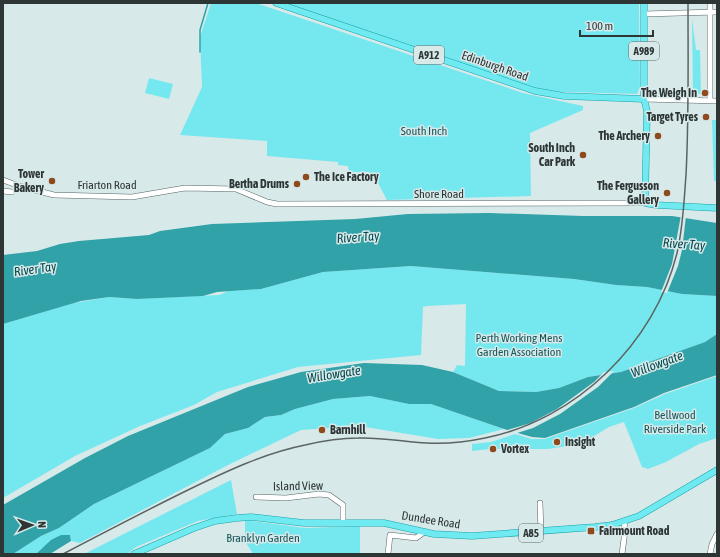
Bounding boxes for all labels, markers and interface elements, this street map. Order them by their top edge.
scale bar [580,12,653,38]
text: 100 m [586,19,613,33]
road number: A989 [629,42,659,60]
road number: A912 [414,46,444,64]
street label: Edinburgh Road [460,48,530,84]
place label: The Weigh In [641,86,697,100]
marker: The Weigh In [700,88,710,98]
place label: Target Tyres [646,110,699,124]
marker: Target Tyres [701,112,711,122]
park label: South Inch [401,124,447,138]
place label: The Archery [598,129,650,143]
marker: The Archery [653,131,663,141]
place label: South Inch Car Park [528,141,576,169]
marker: South Inch Car Park [578,150,588,160]
place label: Tower Bakery [14,167,44,195]
place label: The Ice Factory [314,170,379,184]
marker: The Ice Factory [301,172,311,182]
marker: Tower Bakery [47,176,57,186]
place label: Bertha Drums [229,177,290,191]
street label: Friarton Road [77,178,137,192]
marker: Bertha Drums [292,179,302,189]
place label: The Fergusson Gallery [597,179,659,207]
street label: Shore Road [414,187,464,201]
marker: The Fergusson Gallery [662,188,672,198]
water label: River Tay [336,228,380,246]
water label: River Tay [662,235,706,253]
water label: River Tay [13,259,58,279]
park label: Perth Working Mens Garden Association [476,331,562,359]
water label: Willowgate [629,348,685,380]
water label: Willowgate [306,362,362,386]
park label: Bellwood Riverside Park [644,408,707,436]
place label: Barnhill [330,423,366,437]
marker: Barnhill [317,425,327,435]
place label: Insight [565,435,596,449]
marker: Insight [552,437,562,447]
place label: Vortex [500,442,529,456]
marker: Vortex [488,444,498,454]
street label: Island View [273,479,323,493]
north arrow [12,505,52,545]
street label: Dundee Road [401,508,461,532]
text: N [36,521,48,528]
road number: A85 [519,524,543,542]
place label: Fairmount Road [599,524,670,538]
marker: Fairmount Road [586,526,596,536]
park label: Branklyn Garden [226,531,300,545]

